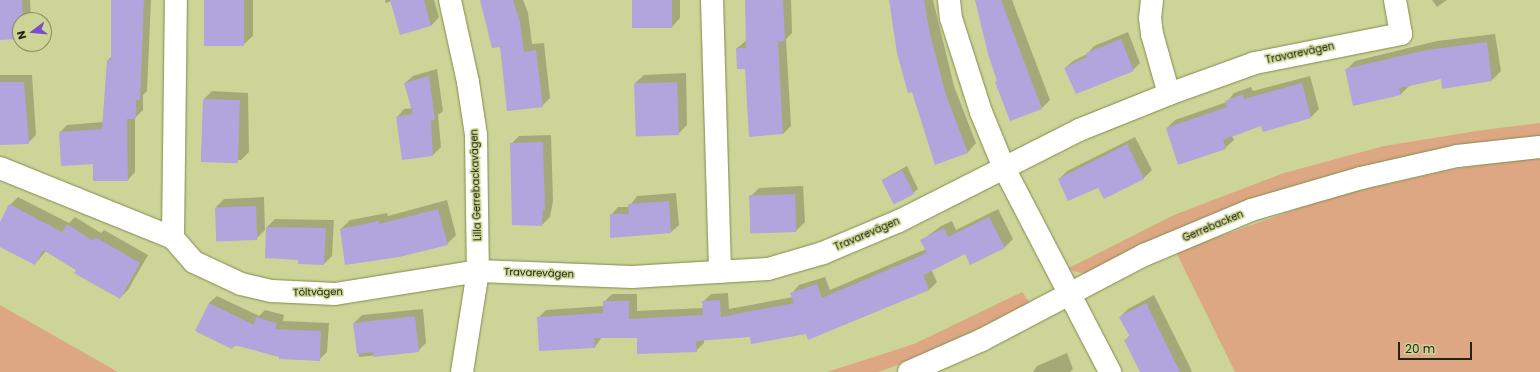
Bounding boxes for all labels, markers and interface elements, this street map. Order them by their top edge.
north arrow [12,12,52,52]
text: N [13,29,30,41]
street label: Travarevägen [1265,40,1335,66]
street label: Lilla Gerrebackavägen [468,129,484,241]
street label: Gerrebacken [1181,208,1245,244]
street label: Travarevägen [832,215,902,253]
street label: Travarevägen [504,266,574,280]
street label: Töltvägen [293,286,343,298]
scale bar [1400,334,1474,360]
text: 20 m [1405,340,1435,357]

